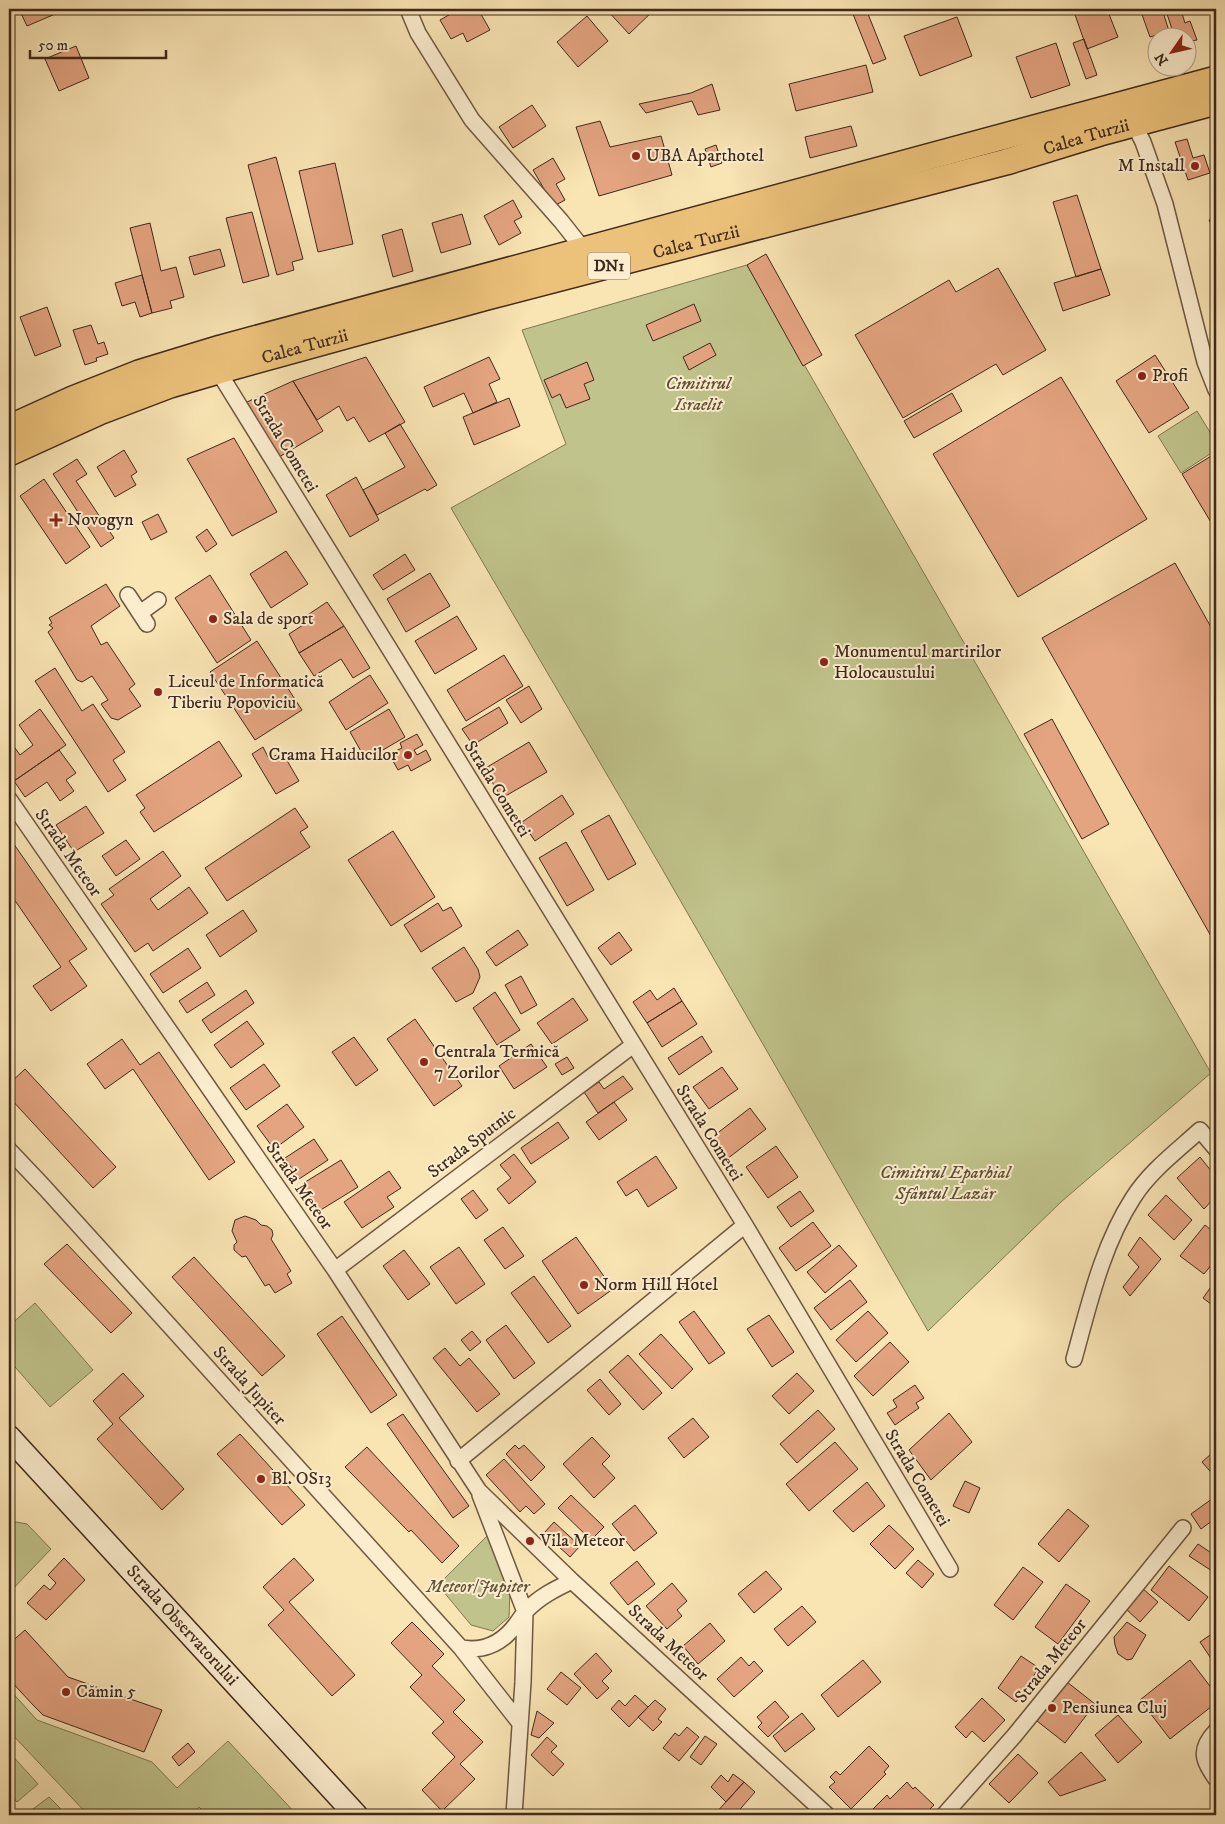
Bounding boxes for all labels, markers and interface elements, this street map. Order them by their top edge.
scale bar [30,28,166,60]
north arrow [1148,28,1198,78]
text: 50 m [38,36,68,55]
text: N [1151,48,1173,69]
street label: Calea Turzii [1040,115,1132,161]
place label: UBA Aparthotel [646,145,765,167]
marker: UBA Aparthotel [630,150,642,162]
place label: M Install [1118,155,1186,177]
marker: M Install [1189,160,1201,172]
street label: Calea Turzii [650,221,742,264]
road number: DN1 [588,252,630,280]
street label: Calea Turzii [259,325,351,369]
place label: Profi [1152,365,1188,387]
marker: Profi [1136,370,1148,382]
park label: Cimitirul Israelit [665,373,733,416]
street label: Strada Cometei [247,391,323,497]
place label: Novogyn [67,509,134,531]
marker: Novogyn [49,513,63,527]
place label: Sala de sport [223,608,314,630]
marker: Sala de sport [207,613,219,625]
place label: Monumentul martirilor Holocaustului [834,641,1002,684]
marker: Monumentul martirilor Holocaustului [818,656,830,668]
place label: Liceul de Informatică Tiberiu Popoviciu [168,671,324,714]
marker: Liceul de Informatică Tiberiu Popoviciu [152,686,164,698]
street label: Strada Cometei [459,737,535,841]
place label: Crama Haiducilor [269,744,398,766]
marker: Crama Haiducilor [402,749,414,761]
street label: Strada Meteor [30,805,107,901]
place label: Centrala Termică 7 Zorilor [434,1041,560,1084]
marker: Centrala Termică 7 Zorilor [418,1056,430,1068]
street label: Strada Cometei [671,1081,747,1185]
street label: Strada Sputnic [424,1103,521,1183]
street label: Strada Meteor [261,1138,338,1234]
park label: Cimitirul Eparhial Sfântul Lazăr [880,1162,1013,1205]
place label: Norm Hill Hotel [594,1274,718,1296]
marker: Norm Hill Hotel [578,1279,590,1291]
street label: Strada Jupiter [208,1342,291,1430]
street label: Strada Cometei [879,1425,955,1531]
place label: Bl. OS13 [271,1468,331,1490]
marker: Bl. OS13 [255,1473,267,1485]
place label: Vila Meteor [539,1530,625,1552]
marker: Vila Meteor [524,1535,536,1547]
street label: Strada Observatorului [121,1561,243,1690]
park label: Meteor/Jupiter [425,1576,531,1598]
street label: Strada Meteor [623,1600,713,1686]
street label: Strada Meteor [1010,1614,1092,1708]
place label: Cămin 5 [76,1681,136,1703]
marker: Cămin 5 [60,1686,72,1698]
place label: Pensiunea Cluj [1062,1697,1167,1719]
marker: Pensiunea Cluj [1046,1702,1058,1714]

